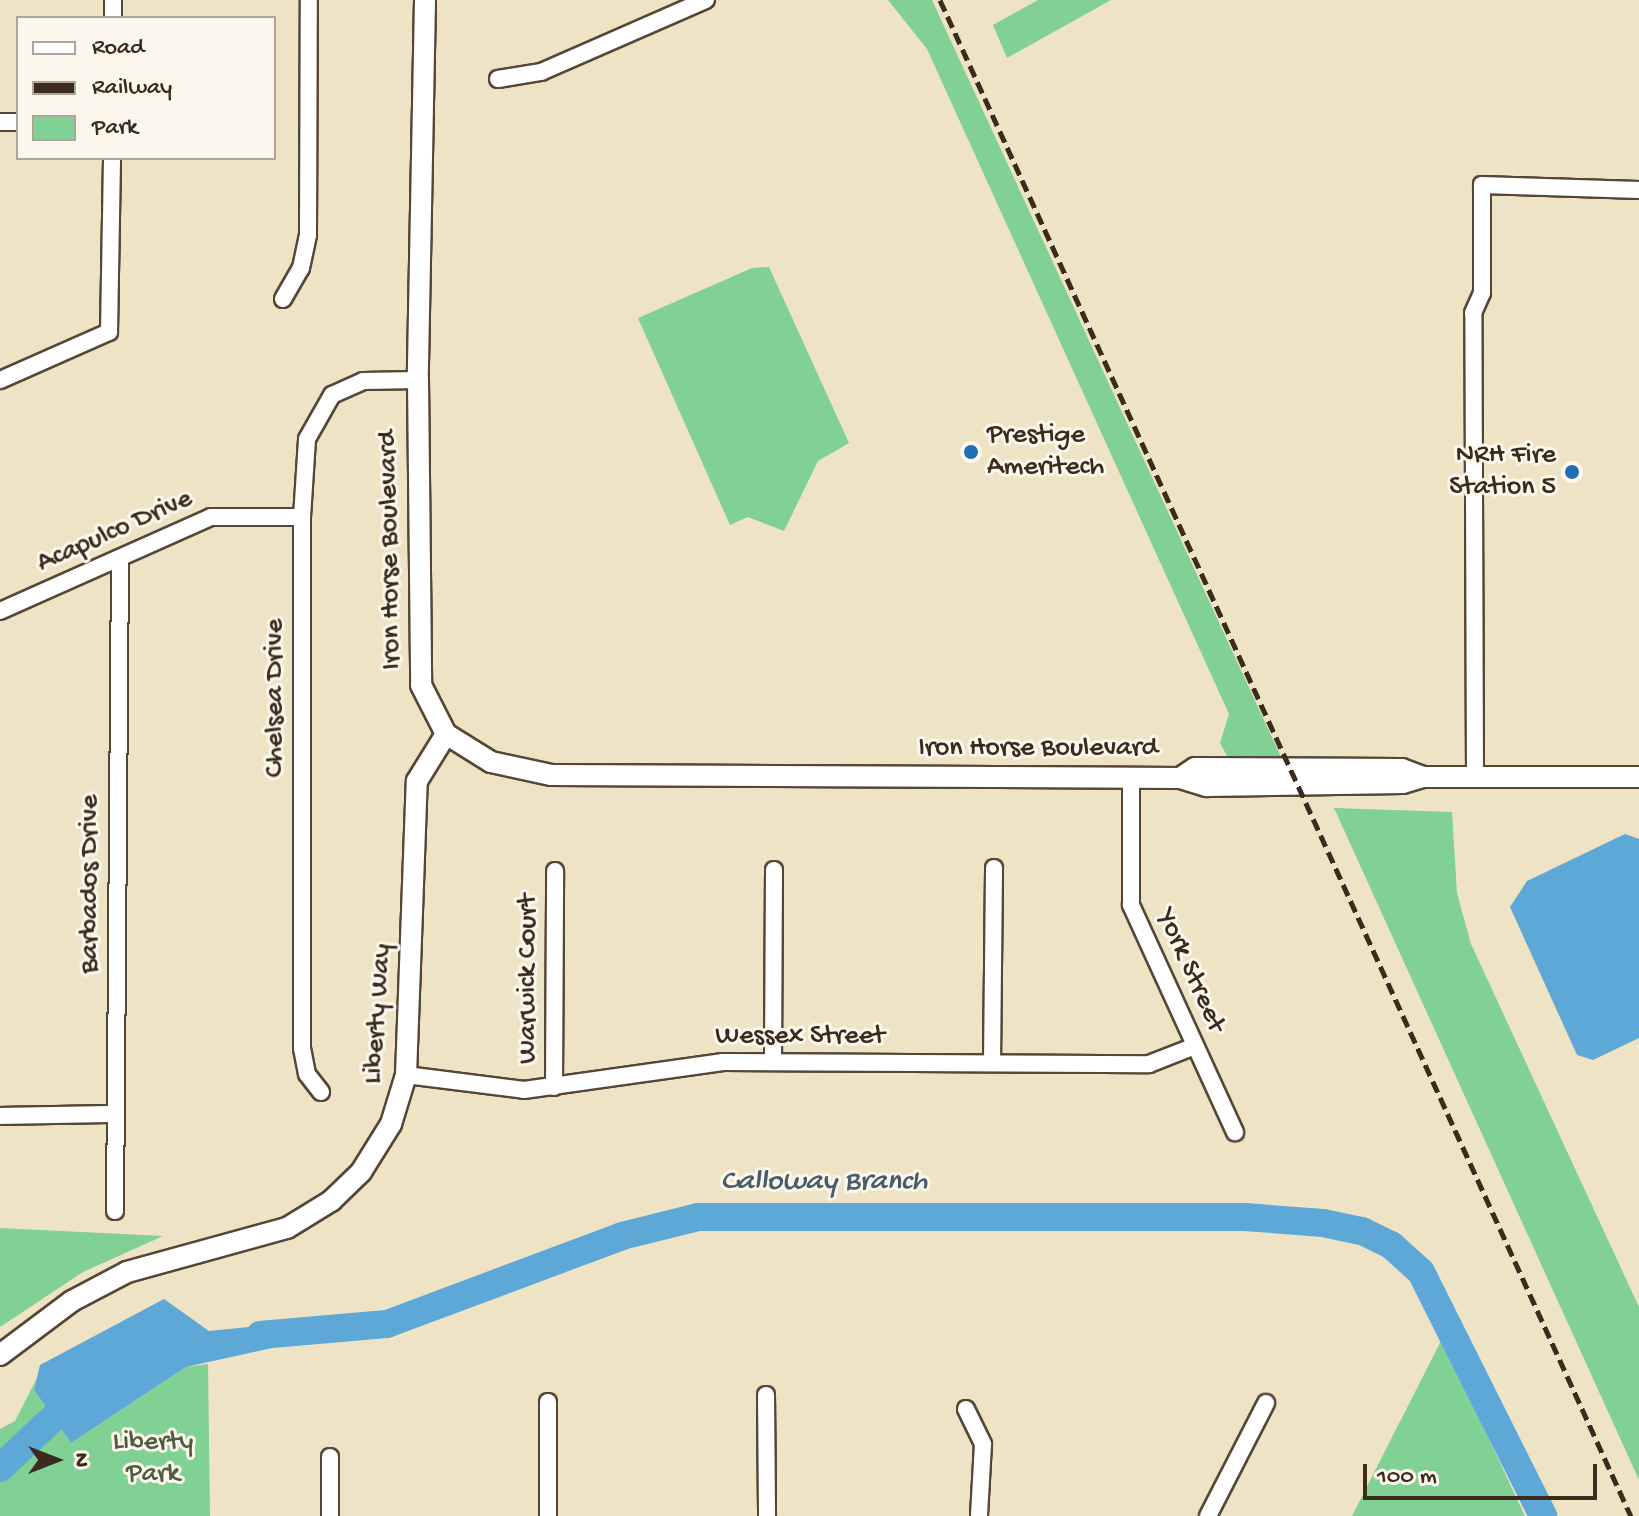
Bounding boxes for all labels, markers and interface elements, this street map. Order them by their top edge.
legend [16,16,276,160]
text: Road [92,34,144,63]
text: Railway [92,74,172,103]
text: Park [92,114,138,143]
place label: Prestige Ameritech [987,419,1104,485]
street label: Iron Horse Boulevard [372,430,410,670]
place label: NRH Fire Station 5 [1449,439,1556,505]
marker: Prestige Ameritech [962,443,980,461]
marker: NRH Fire Station 5 [1563,463,1581,481]
street label: Acapulco Drive [32,483,198,581]
street label: Chelsea Drive [259,619,293,777]
street label: Iron Horse Boulevard [918,732,1158,766]
street label: Barbados Drive [74,794,108,974]
street label: Warwick Court [512,894,546,1064]
street label: York Street [1148,904,1232,1038]
street label: Liberty Way [357,943,401,1085]
street label: Wessex Street [715,1020,885,1054]
water label: Calloway Branch [721,1165,927,1201]
north arrow [16,1420,96,1500]
park label: Liberty Park [113,1426,193,1492]
scale bar [1367,1448,1601,1498]
text: N [67,1453,93,1467]
text: 100 m [1377,1463,1437,1492]

